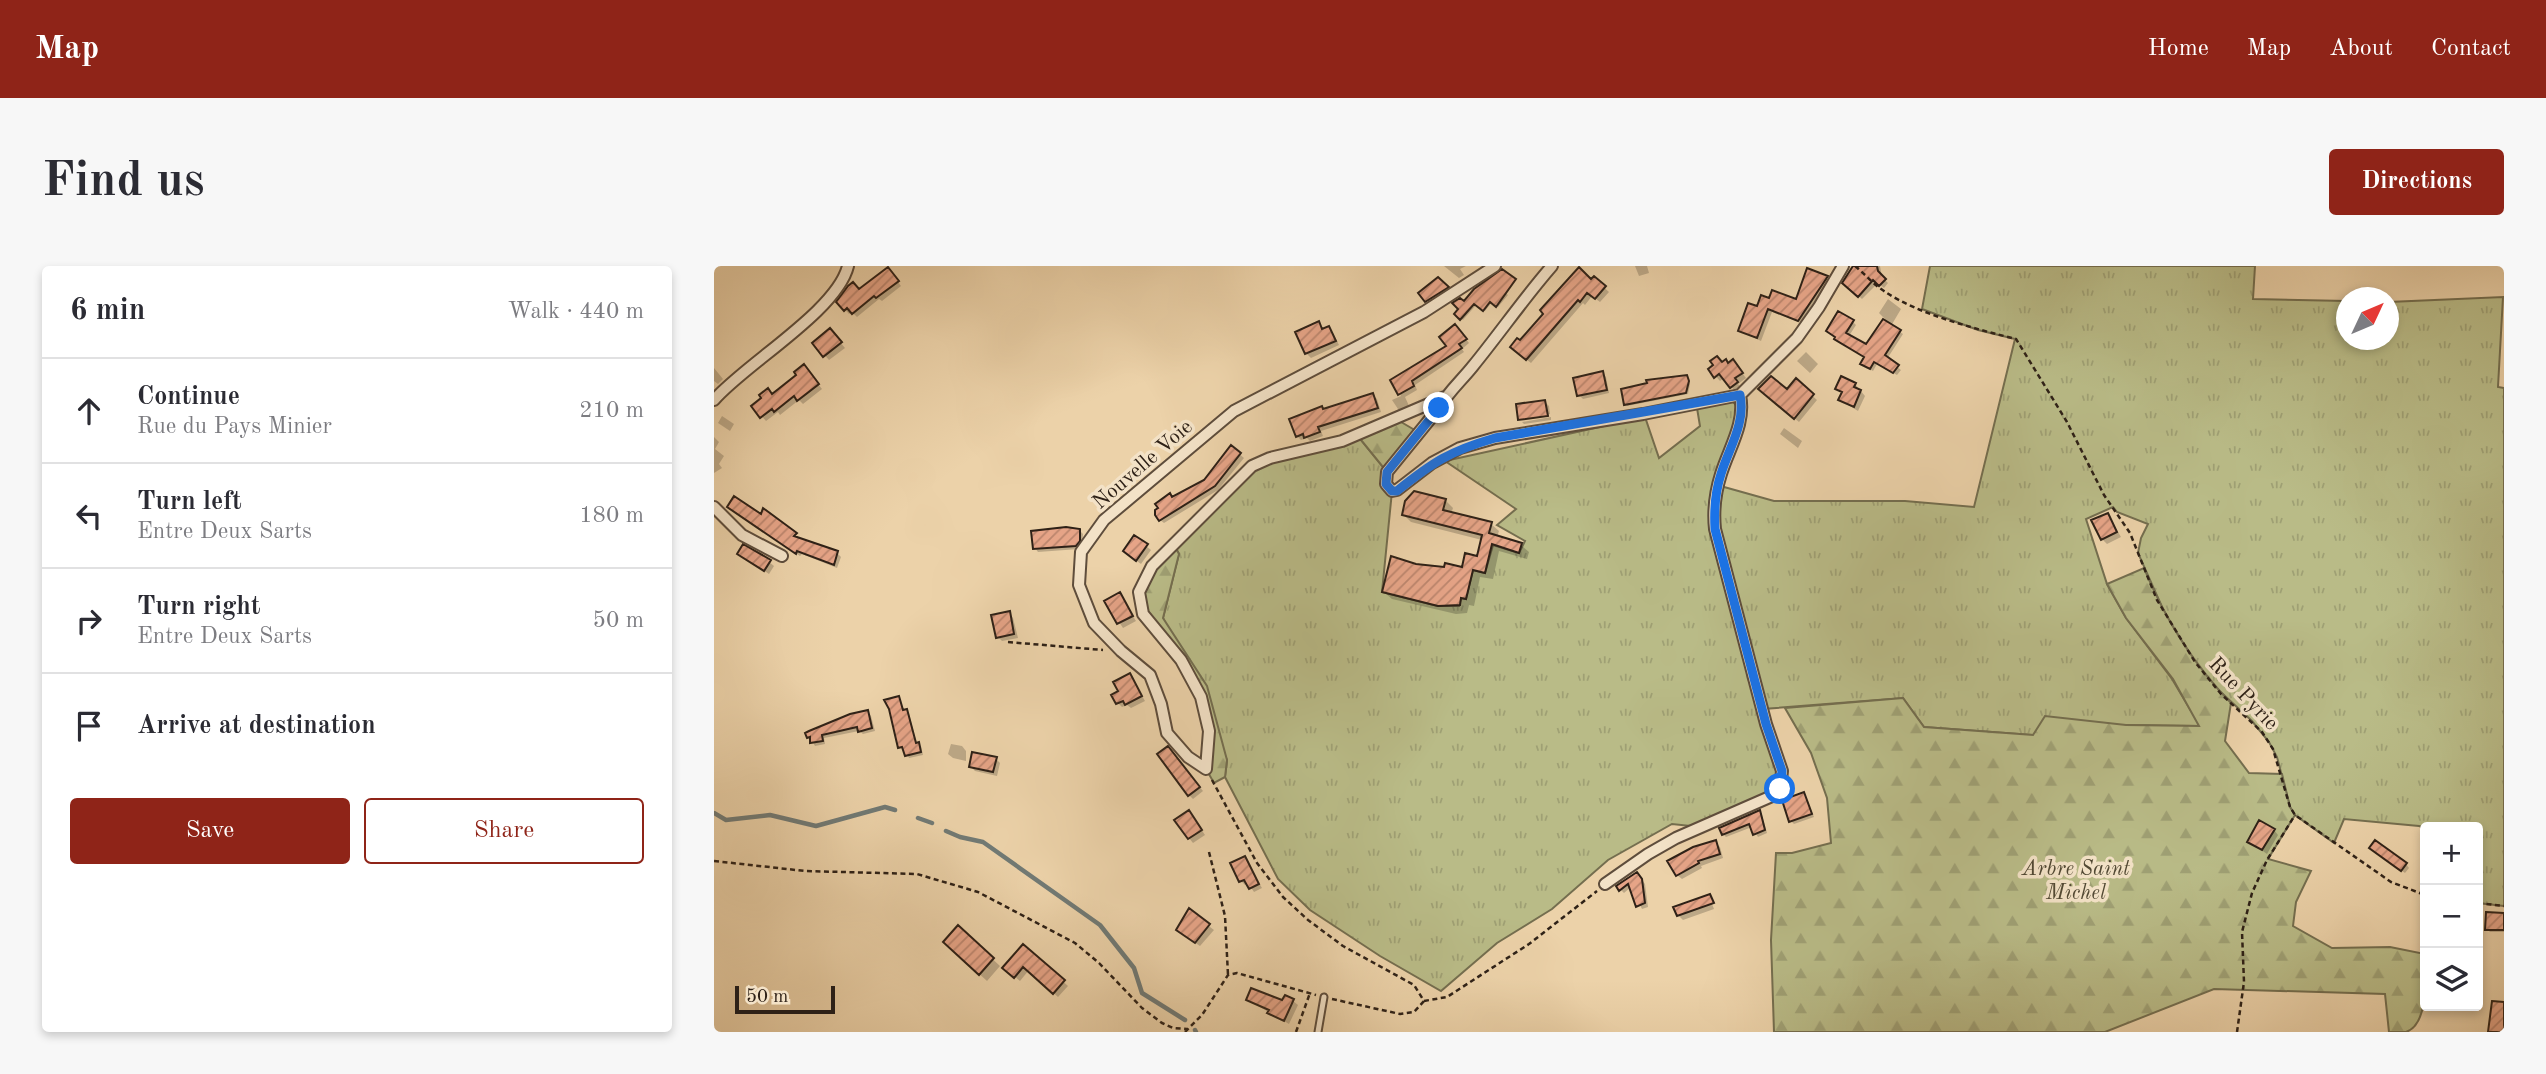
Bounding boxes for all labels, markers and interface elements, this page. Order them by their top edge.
text: Map [35,33,99,66]
text: Home [2148,37,2209,61]
text: Map [2247,37,2291,61]
text: About [2329,37,2393,61]
text: Contact [2431,37,2511,61]
button: Directions [2329,149,2504,215]
text: Find us [42,158,205,207]
north arrow [2336,287,2399,350]
text: 6 min [70,296,145,326]
text: Walk · 440 m [508,300,644,323]
text: Continue [137,384,240,410]
icon: ahead [70,392,108,430]
route end [1423,392,1454,423]
text: 210 m [579,399,644,422]
text: Rue du Pays Minier [137,415,332,438]
street label: Nouvelle Voie [1089,416,1197,514]
text: Turn left [137,489,242,515]
icon: left [70,497,108,535]
text: 180 m [579,504,644,527]
text: Entre Deux Sarts [137,520,312,543]
text: Turn right [137,594,260,620]
icon: right [70,602,108,640]
text: 50 m [593,609,644,632]
text: Entre Deux Sarts [137,625,312,648]
street label: Rue Pyrie [2204,654,2282,735]
icon: arrive [70,707,108,745]
text: Arrive at destination [137,713,376,739]
route start [1764,773,1795,804]
button: Save [70,798,350,864]
button: Share [364,798,644,864]
map controls [2420,822,2483,1011]
button: + [2420,822,2483,885]
park label: Arbre Saint Michel [2021,859,2130,904]
button: − [2420,885,2483,948]
button: layers [2420,948,2483,1011]
scale bar [735,983,835,1015]
text: 50 m [746,988,788,1007]

